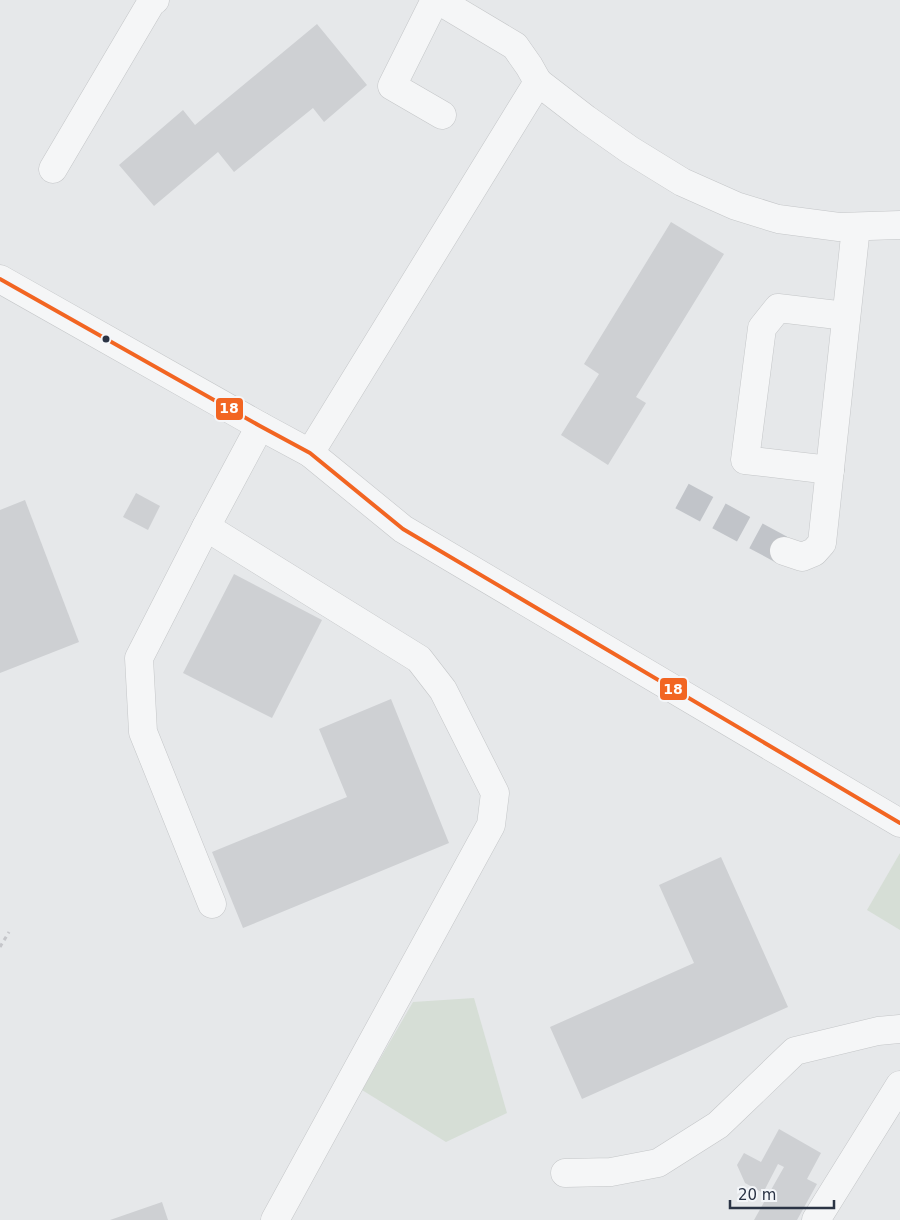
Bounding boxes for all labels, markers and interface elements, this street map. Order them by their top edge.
unlabelled marker [101,334,111,344]
line badge: 18 [215,397,244,421]
text: 18 [219,400,239,416]
line badge: 18 [659,677,688,701]
text: 18 [663,681,683,697]
scale bar [730,1178,834,1210]
text: 20 m [738,1186,776,1204]

